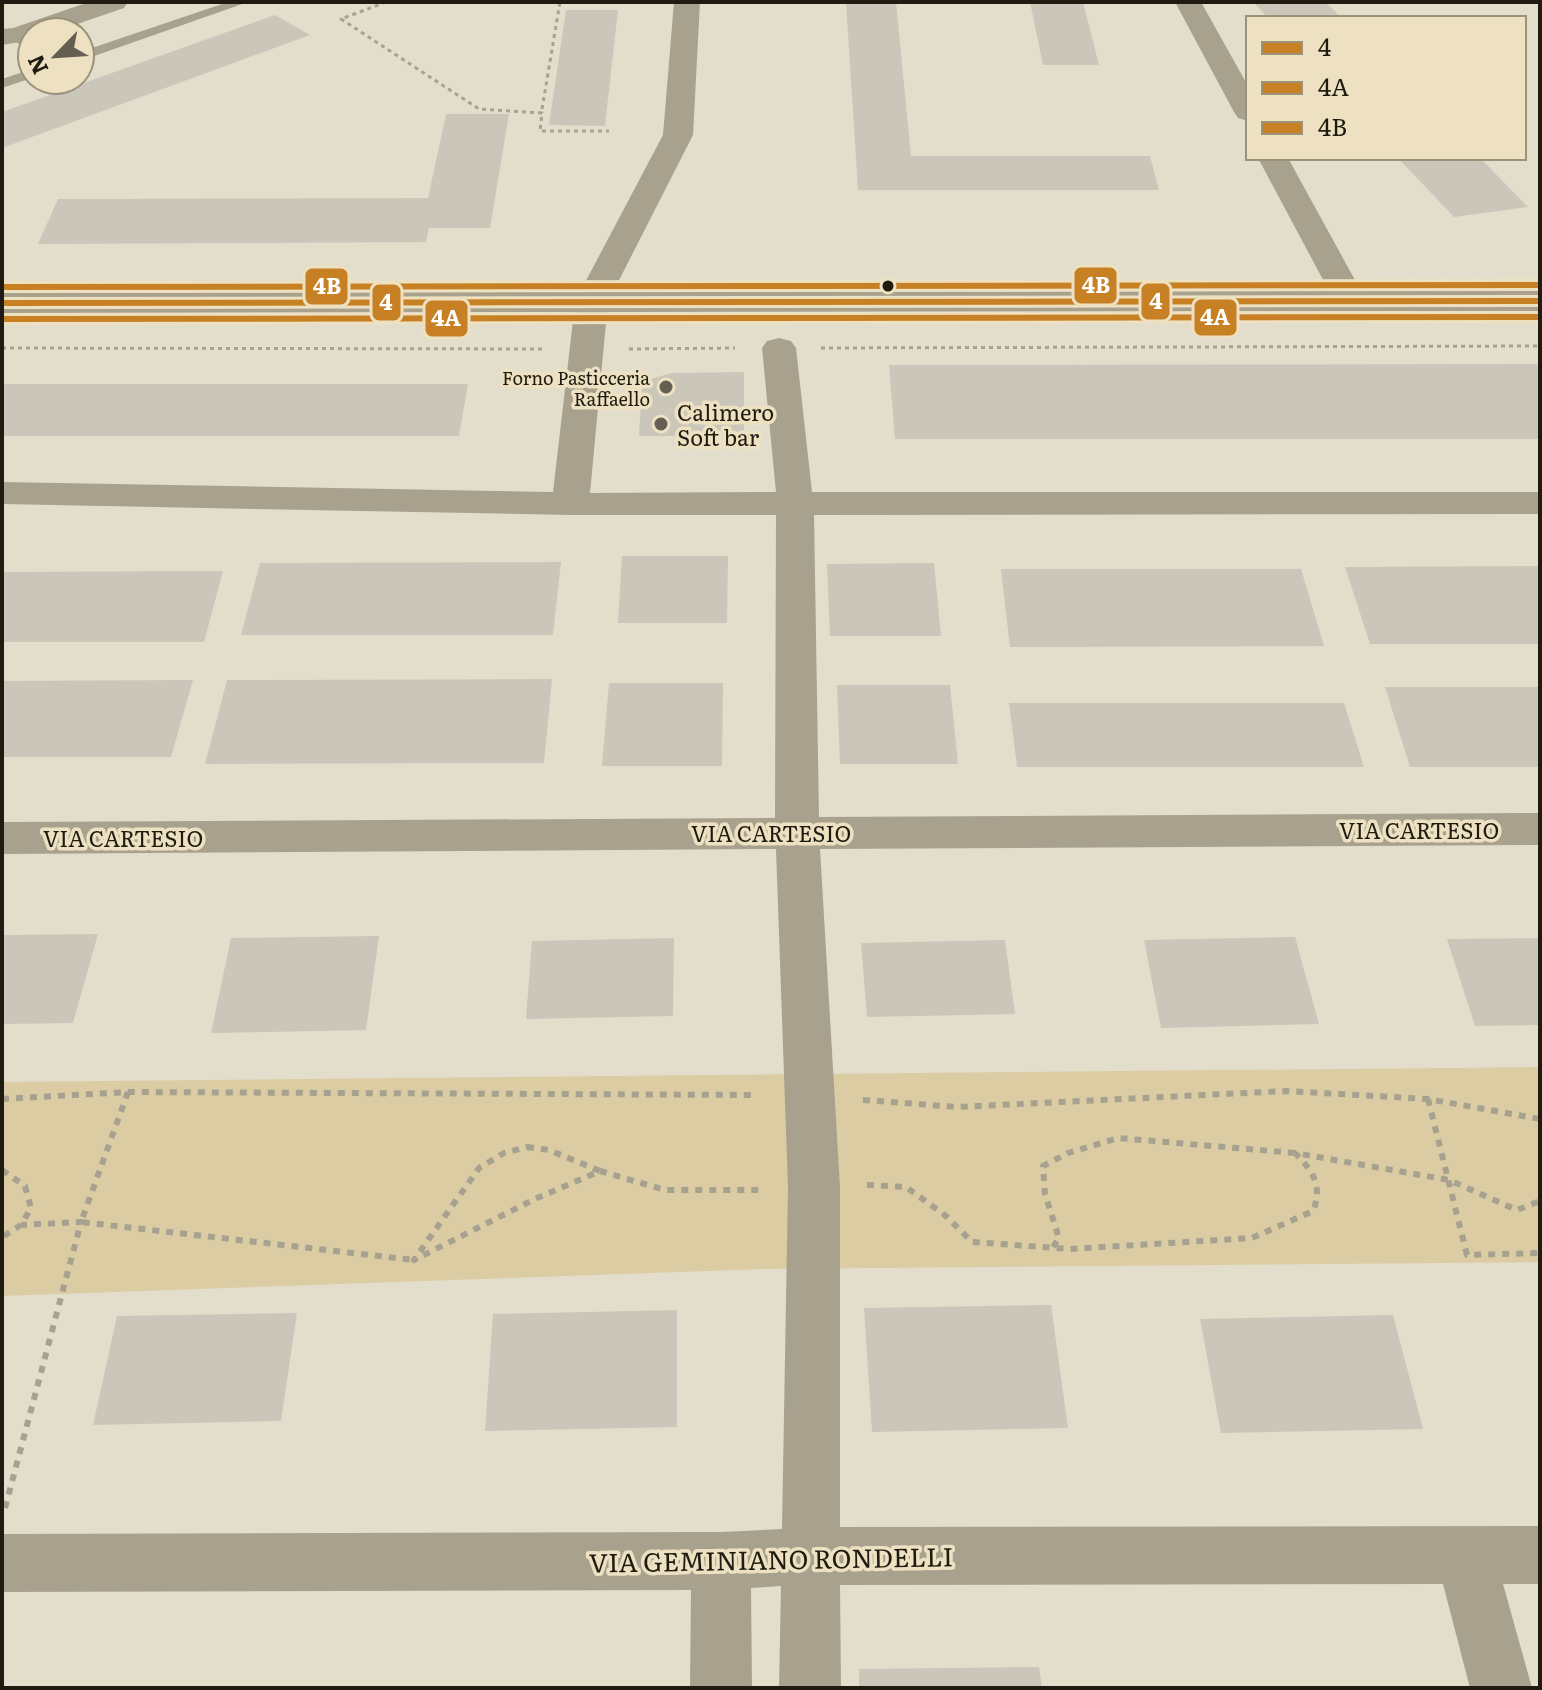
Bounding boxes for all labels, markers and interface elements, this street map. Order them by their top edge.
north arrow [16,16,96,96]
legend [1246,16,1526,160]
text: 4 [1318,28,1331,63]
text: N [18,50,55,80]
text: 4A [1318,68,1349,103]
text: 4B [1318,108,1347,143]
line badge: 4B [1073,266,1118,305]
line badge: 4B [304,267,349,306]
text: 4B [1082,267,1110,300]
text: 4B [313,268,341,301]
unlabelled marker [880,278,896,294]
line badge: 4 [1140,282,1171,321]
line badge: 4 [371,283,402,322]
text: 4 [1149,283,1163,316]
text: 4 [379,284,393,317]
line badge: 4A [1193,298,1238,337]
line badge: 4A [424,299,469,338]
text: 4A [1200,299,1230,332]
text: 4A [431,300,461,333]
place label: Forno Pasticceria Raffaello [502,364,650,412]
marker: Forno Pasticceria Raffaello [657,378,675,396]
place label: Calimero Soft bar [677,395,774,453]
marker: Calimero Soft bar [652,415,670,433]
street label: VIA CARTESIO [1339,813,1499,846]
street label: VIA CARTESIO [691,816,851,849]
street label: VIA CARTESIO [43,821,203,854]
street label: VIA GEMINIANO RONDELLI [588,1535,954,1581]

